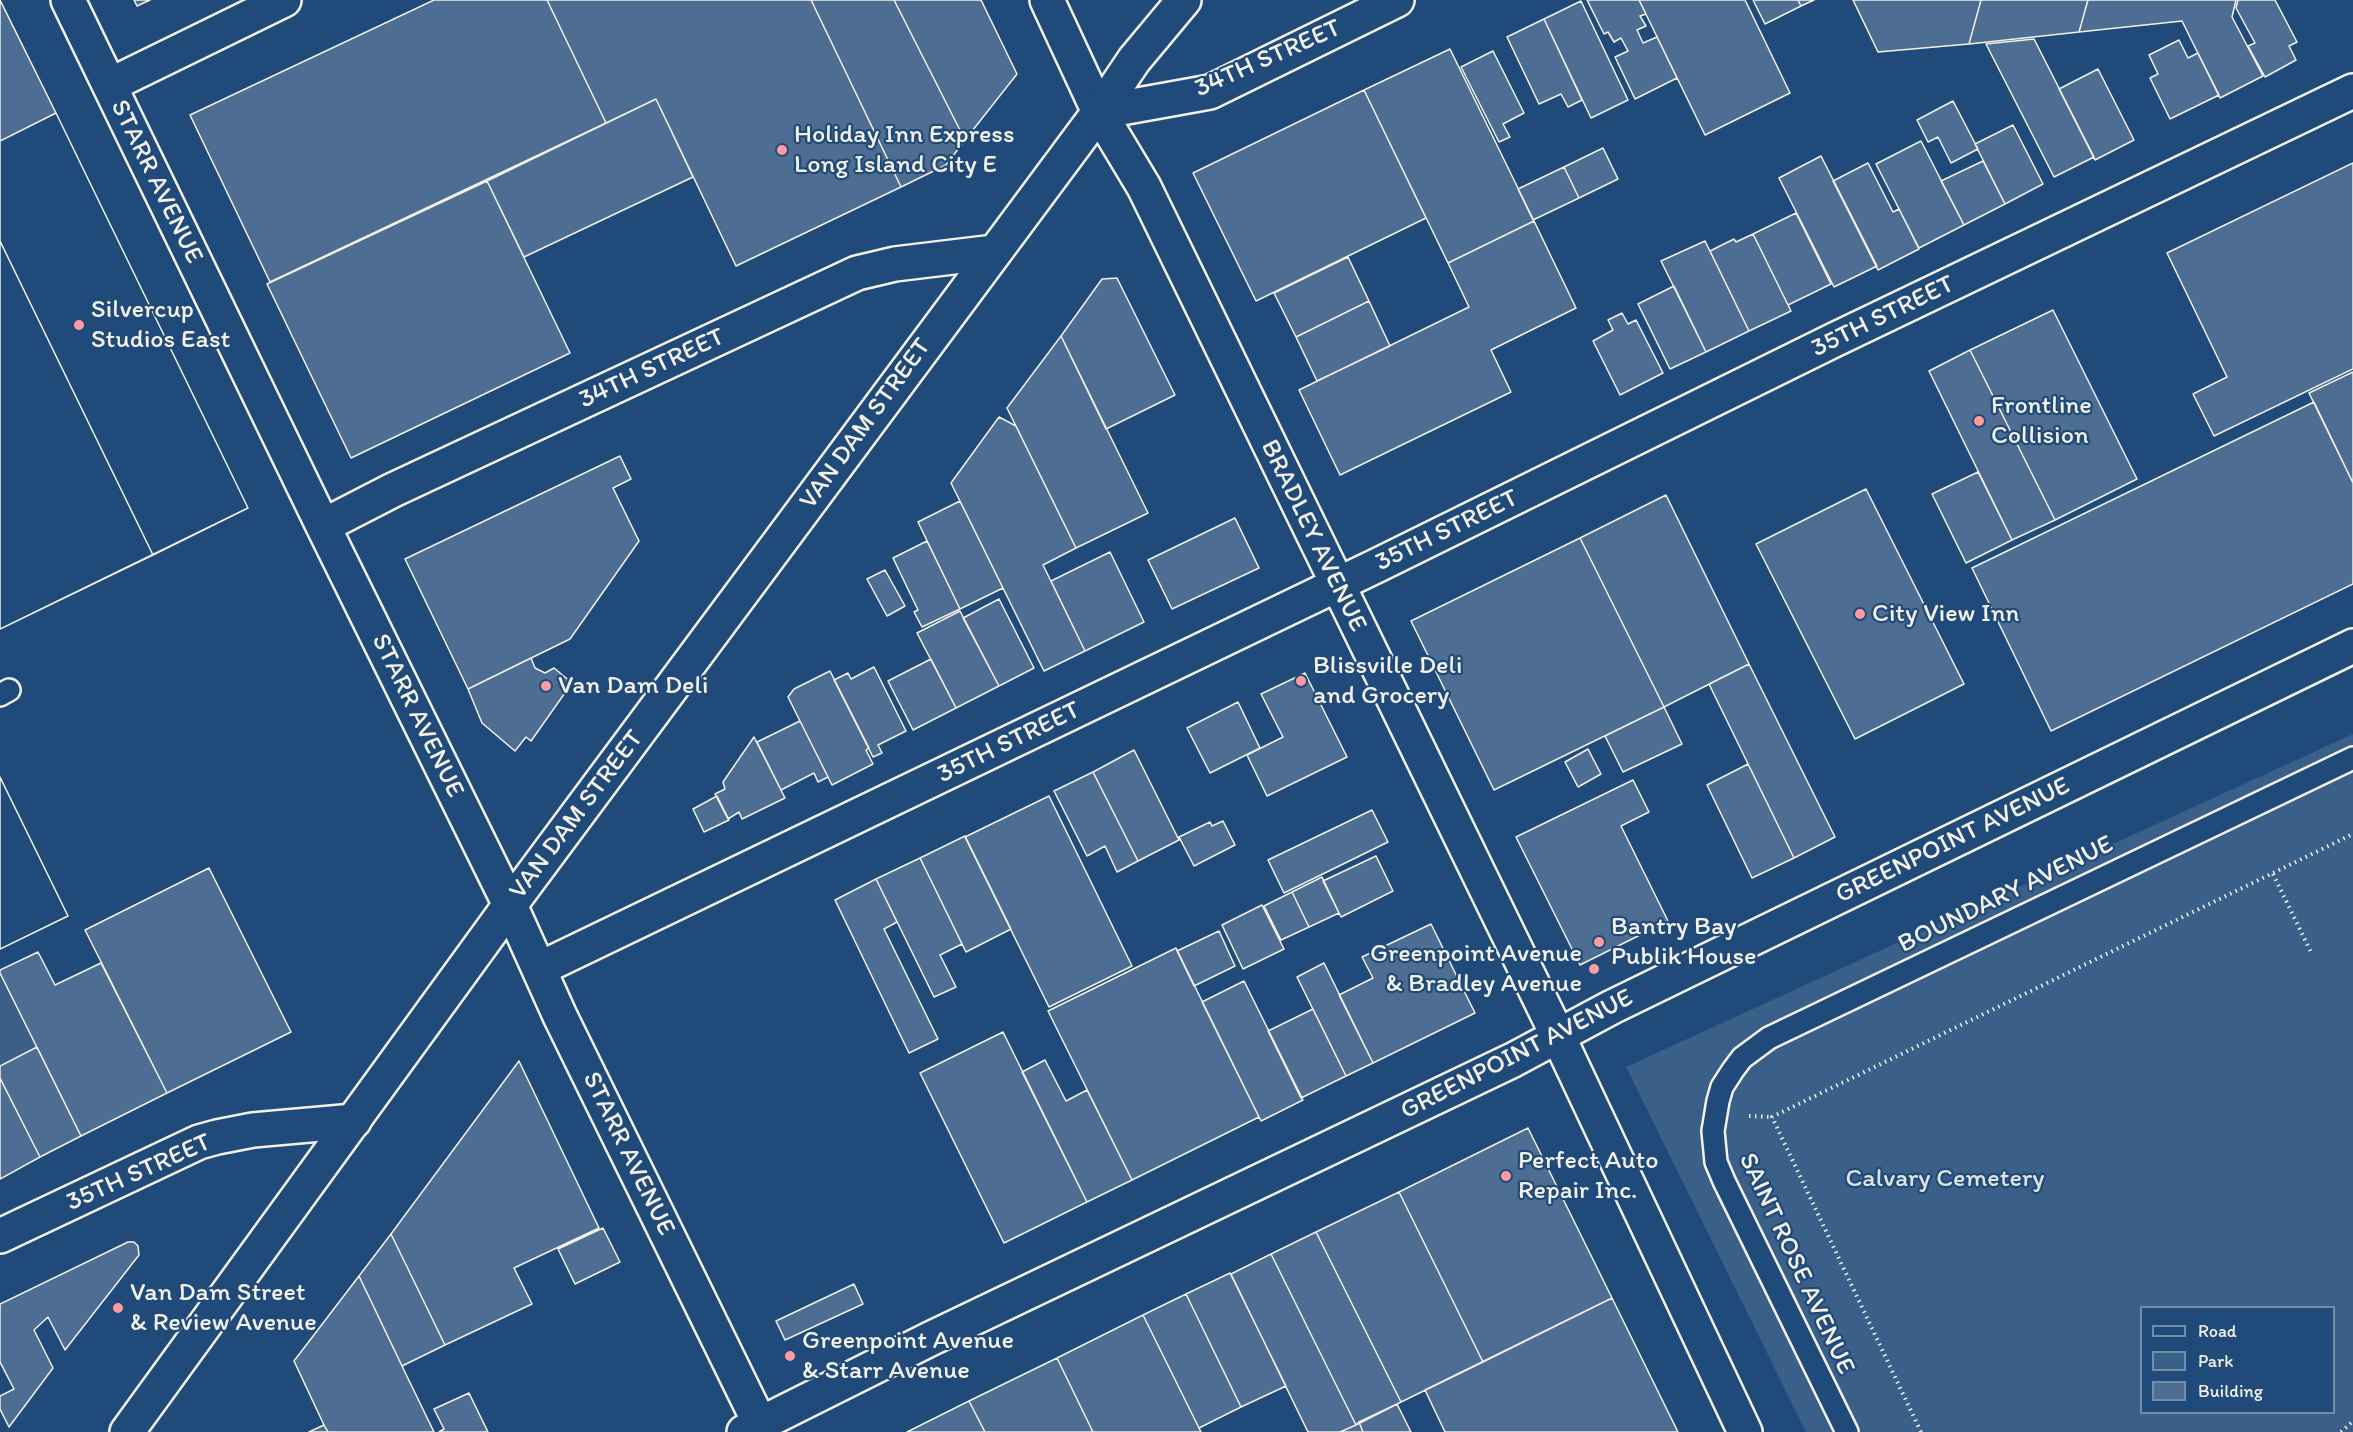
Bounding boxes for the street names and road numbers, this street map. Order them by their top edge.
street label: 34TH STREET [1190,13,1346,105]
street label: STARR AVENUE [103,95,209,269]
street label: 35TH STREET [1807,269,1959,365]
street label: 34TH STREET [574,322,730,416]
street label: VAN DAM STREET [793,332,939,516]
street label: BRADLEY AVENUE [1253,435,1373,637]
street label: 35TH STREET [1371,483,1523,579]
street label: STARR AVENUE [364,629,470,803]
street label: 35TH STREET [933,695,1085,791]
street label: VAN DAM STREET [503,724,651,906]
street label: GREENPOINT AVENUE [1831,771,2075,911]
street label: BOUNDARY AVENUE [1893,829,2119,961]
street label: GREENPOINT AVENUE [1396,983,1638,1127]
street label: STARR AVENUE [575,1067,681,1241]
street label: 35TH STREET [62,1127,216,1219]
street label: SAINT ROSE AVENUE [1731,1149,1861,1379]

